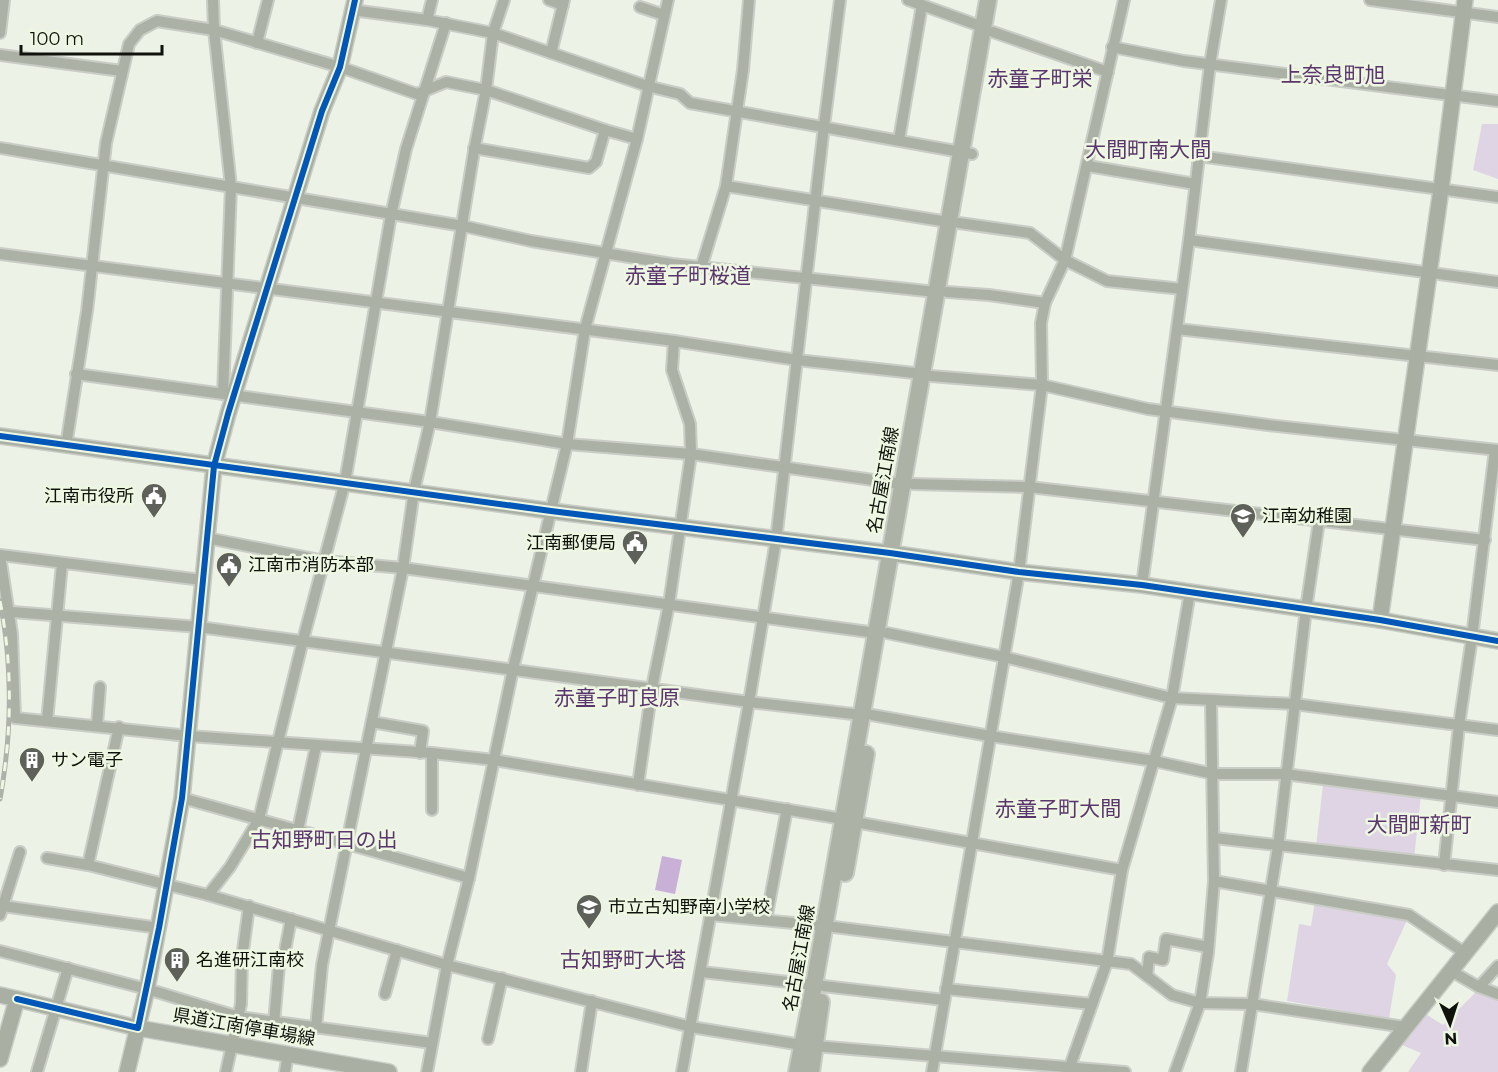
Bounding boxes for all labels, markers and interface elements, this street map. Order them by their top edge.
scale bar [21,18,162,56]
text: 100 m [30,28,84,50]
district label: 上奈良町旭 [1281,62,1386,87]
district label: 赤童子町栄 [988,66,1093,91]
district label: 大間町南大間 [1085,137,1211,162]
district label: 赤童子町桜道 [625,263,751,288]
street label: 名古屋江南線 [863,425,903,535]
public building icon: 江南市役所 [139,481,169,519]
place label: 江南市役所 [44,485,134,507]
school or university icon: 江南幼稚園 [1228,501,1258,539]
place label: 江南幼稚園 [1262,505,1352,527]
public building icon: 江南郵便局 [620,528,650,566]
place label: 江南郵便局 [526,532,616,554]
public building icon: 江南市消防本部 [214,550,244,588]
place label: 江南市消防本部 [248,554,374,576]
district label: 赤童子町良原 [554,685,680,710]
building icon: サン電子 [17,745,47,783]
place label: サン電子 [51,749,123,771]
district label: 赤童子町大間 [995,796,1121,821]
district label: 大間町新町 [1367,812,1472,837]
district label: 古知野町日の出 [251,827,398,852]
school or university icon: 市立古知野南小学校 [574,892,604,930]
place label: 市立古知野南小学校 [608,896,770,918]
street label: 名古屋江南線 [779,903,819,1013]
building icon: 名進研江南校 [162,945,192,983]
district label: 古知野町大塔 [560,947,686,972]
place label: 名進研江南校 [196,949,304,971]
north arrow [1420,994,1480,1054]
street label: 県道江南停車場線 [171,1004,317,1050]
text: N [1444,1029,1458,1048]

